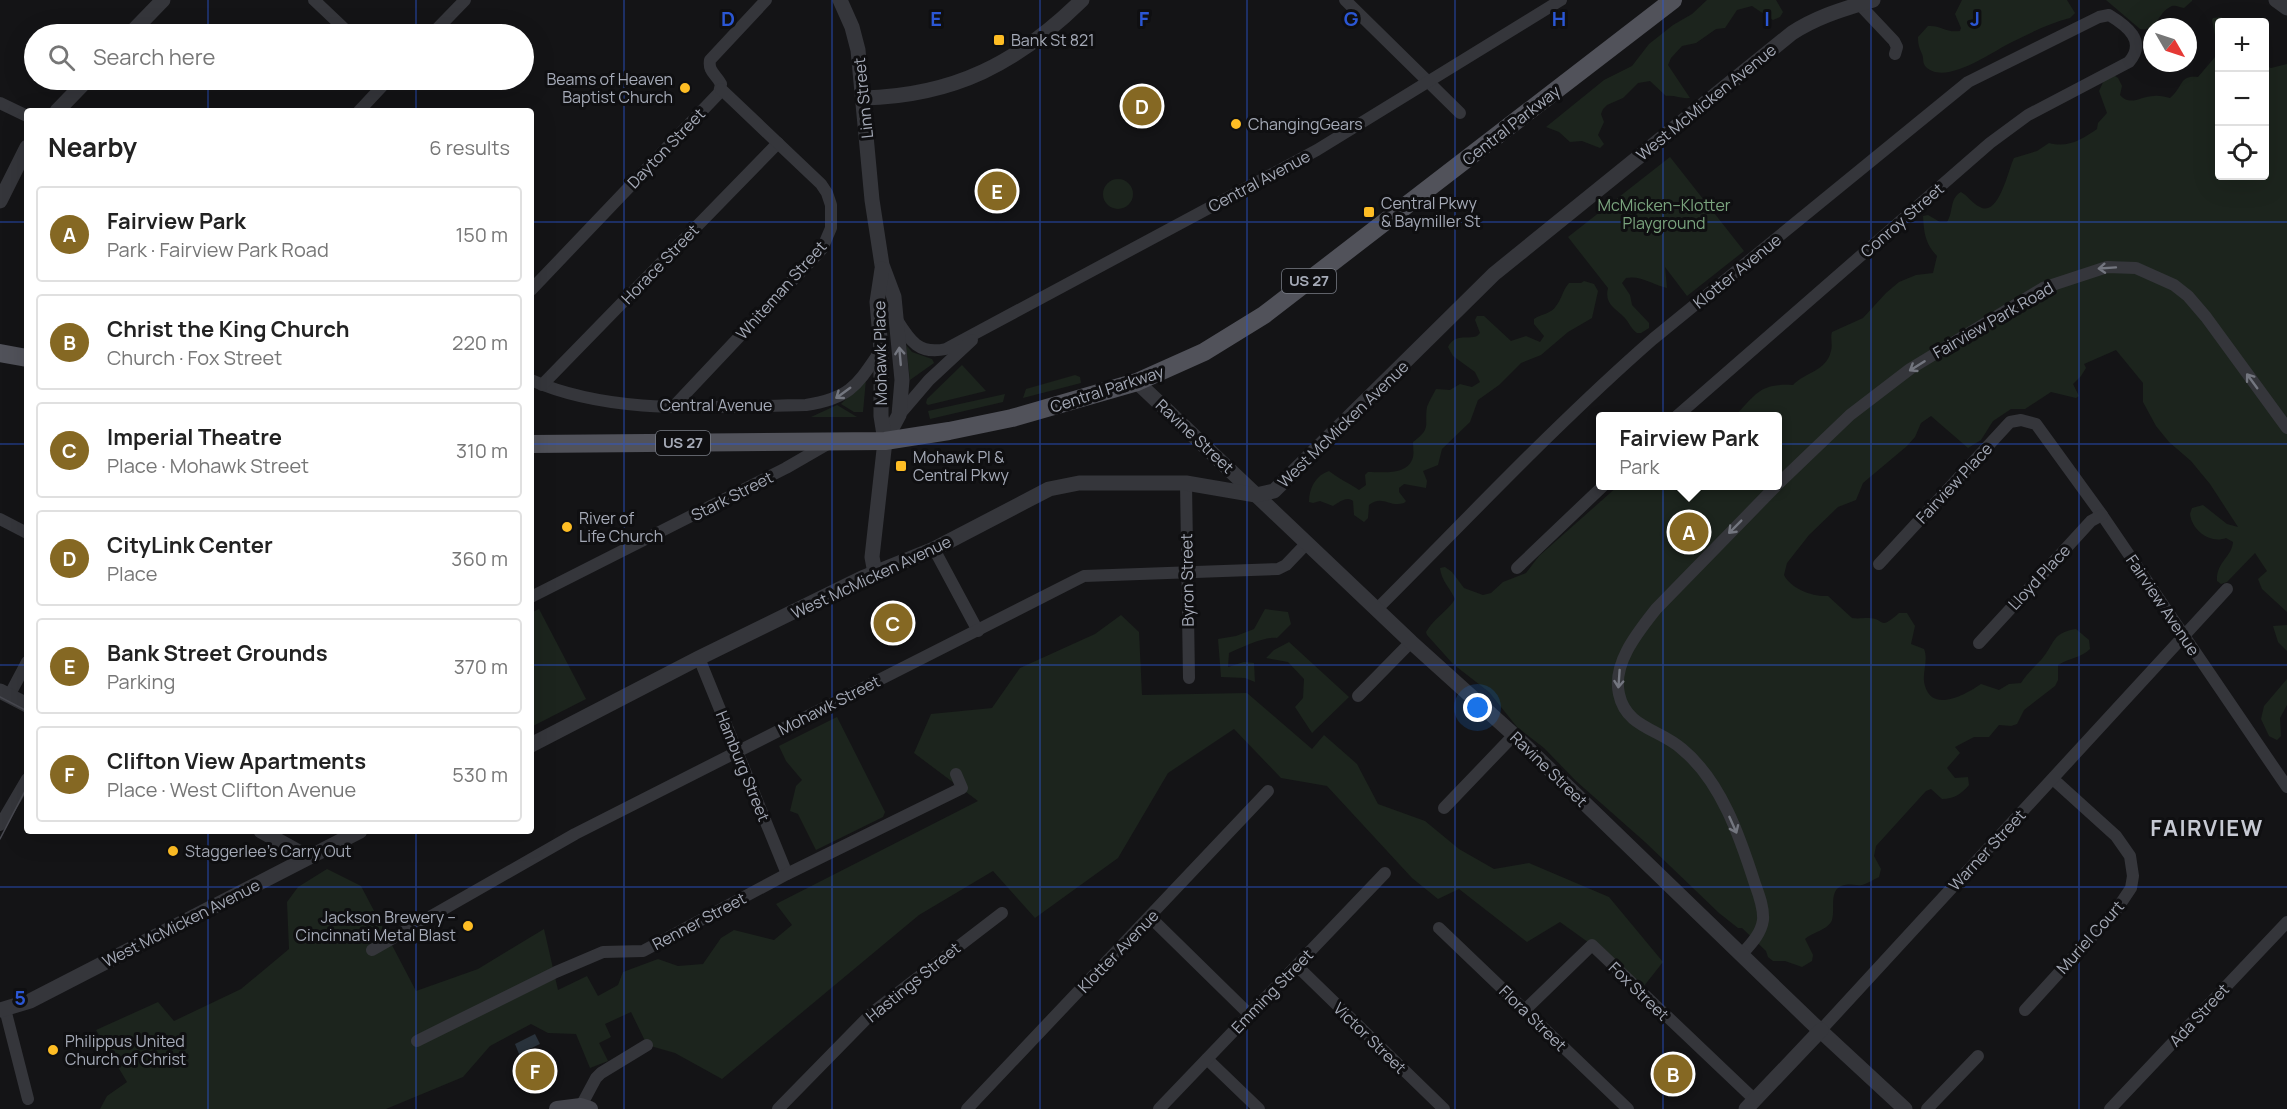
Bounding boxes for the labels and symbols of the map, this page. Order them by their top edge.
text: D [721,5,735,32]
text: E [930,5,942,32]
text: F [1139,5,1150,32]
text: G [1344,5,1359,32]
text: H [1552,5,1566,32]
text: I [1764,5,1770,32]
text: J [1970,5,1980,32]
north arrow [2143,18,2197,72]
place label: Bank St 821 [1011,29,1094,51]
marker: Bank St 821 [992,33,1006,47]
street label: West McMicken Avenue [1631,39,1781,165]
street label: Linn Street [848,57,878,139]
place label: Beams of Heaven Baptist Church [546,68,673,108]
street label: Central Parkway [1458,80,1565,170]
marker: Beams of Heaven Baptist Church [678,81,692,95]
pin: D [1122,84,1162,128]
street label: Dayton Street [622,103,710,193]
place label: ChangingGears [1248,113,1363,135]
marker: ChangingGears [1229,117,1243,131]
street label: Central Avenue [1204,145,1314,217]
pin: E [978,168,1016,213]
street label: Conroy Street [1856,178,1948,262]
place label: Central Pkwy & Baymiller St [1381,192,1481,232]
park label: McMicken–Klotter Playground [1597,194,1731,234]
marker: Central Pkwy & Baymiller St [1362,205,1376,219]
street label: Horace Street [616,219,704,309]
street label: Klotter Avenue [1688,229,1786,313]
street label: Whiteman Street [731,236,831,344]
one-way arrow [2098,263,2117,274]
road number: US 27 [1282,269,1336,293]
street label: Fairview Park Road [1929,277,2057,363]
street label: Mohawk Place [868,300,892,406]
one-way arrow [894,347,905,367]
street label: West McMicken Avenue [1273,356,1413,492]
one-way arrow [1908,359,1925,372]
street label: Central Parkway [1047,360,1167,418]
one-way arrow [2246,373,2258,389]
one-way arrow [836,387,852,400]
street label: Central Avenue [660,394,772,416]
street label: Ravine Street [1151,394,1239,478]
road number: US 27 [656,431,710,455]
street label: Fairview Place [1911,438,1997,528]
place label: Mohawk Pl & Central Pkwy [913,446,1010,486]
marker: Mohawk Pl & Central Pkwy [894,459,908,473]
street label: Stark Street [687,466,777,526]
place label: River of Life Church [579,507,663,547]
pin: A [1670,510,1708,554]
marker: River of Life Church [560,520,574,534]
one-way arrow [1728,520,1743,534]
street label: West McMicken Avenue [787,530,955,624]
street label: Byron Street [1175,533,1199,627]
street label: Lloyd Place [2003,539,2075,615]
street label: Fairview Avenue [2121,550,2205,660]
pin: C [874,600,912,646]
one-way arrow [1613,669,1624,689]
street label: Mohawk Street [774,670,884,740]
your location [1463,693,1492,722]
street label: Hamburg Street [711,707,775,825]
street label: Ravine Street [1506,727,1592,811]
street label: Warner Street [1944,805,2030,895]
district label: FAIRVIEW [2150,813,2264,843]
one-way arrow [1728,816,1739,834]
place label: Staggerlee's Carry Out [185,840,351,862]
marker: Staggerlee's Carry Out [166,844,180,858]
street label: West McMicken Avenue [98,874,264,972]
street label: Renner Street [648,887,750,955]
street label: Muriel Court [2051,896,2129,978]
street label: Klotter Avenue [1073,905,1163,997]
place label: Jackson Brewery – Cincinnati Metal Blast [296,906,456,946]
marker: Jackson Brewery – Cincinnati Metal Blast [461,919,475,933]
street label: Hastings Street [861,937,965,1027]
street label: Emming Street [1226,944,1318,1038]
street label: Fox Street [1604,957,1674,1025]
street label: Ada Street [2164,979,2234,1051]
street label: Flora Street [1495,980,1571,1056]
text: 5 [14,984,26,1011]
street label: Victor Street [1329,998,1411,1078]
place label: Philippus United Church of Christ [65,1030,186,1070]
marker: Philippus United Church of Christ [46,1043,60,1057]
pin: F [516,1048,554,1094]
pin: B [1654,1052,1692,1096]

